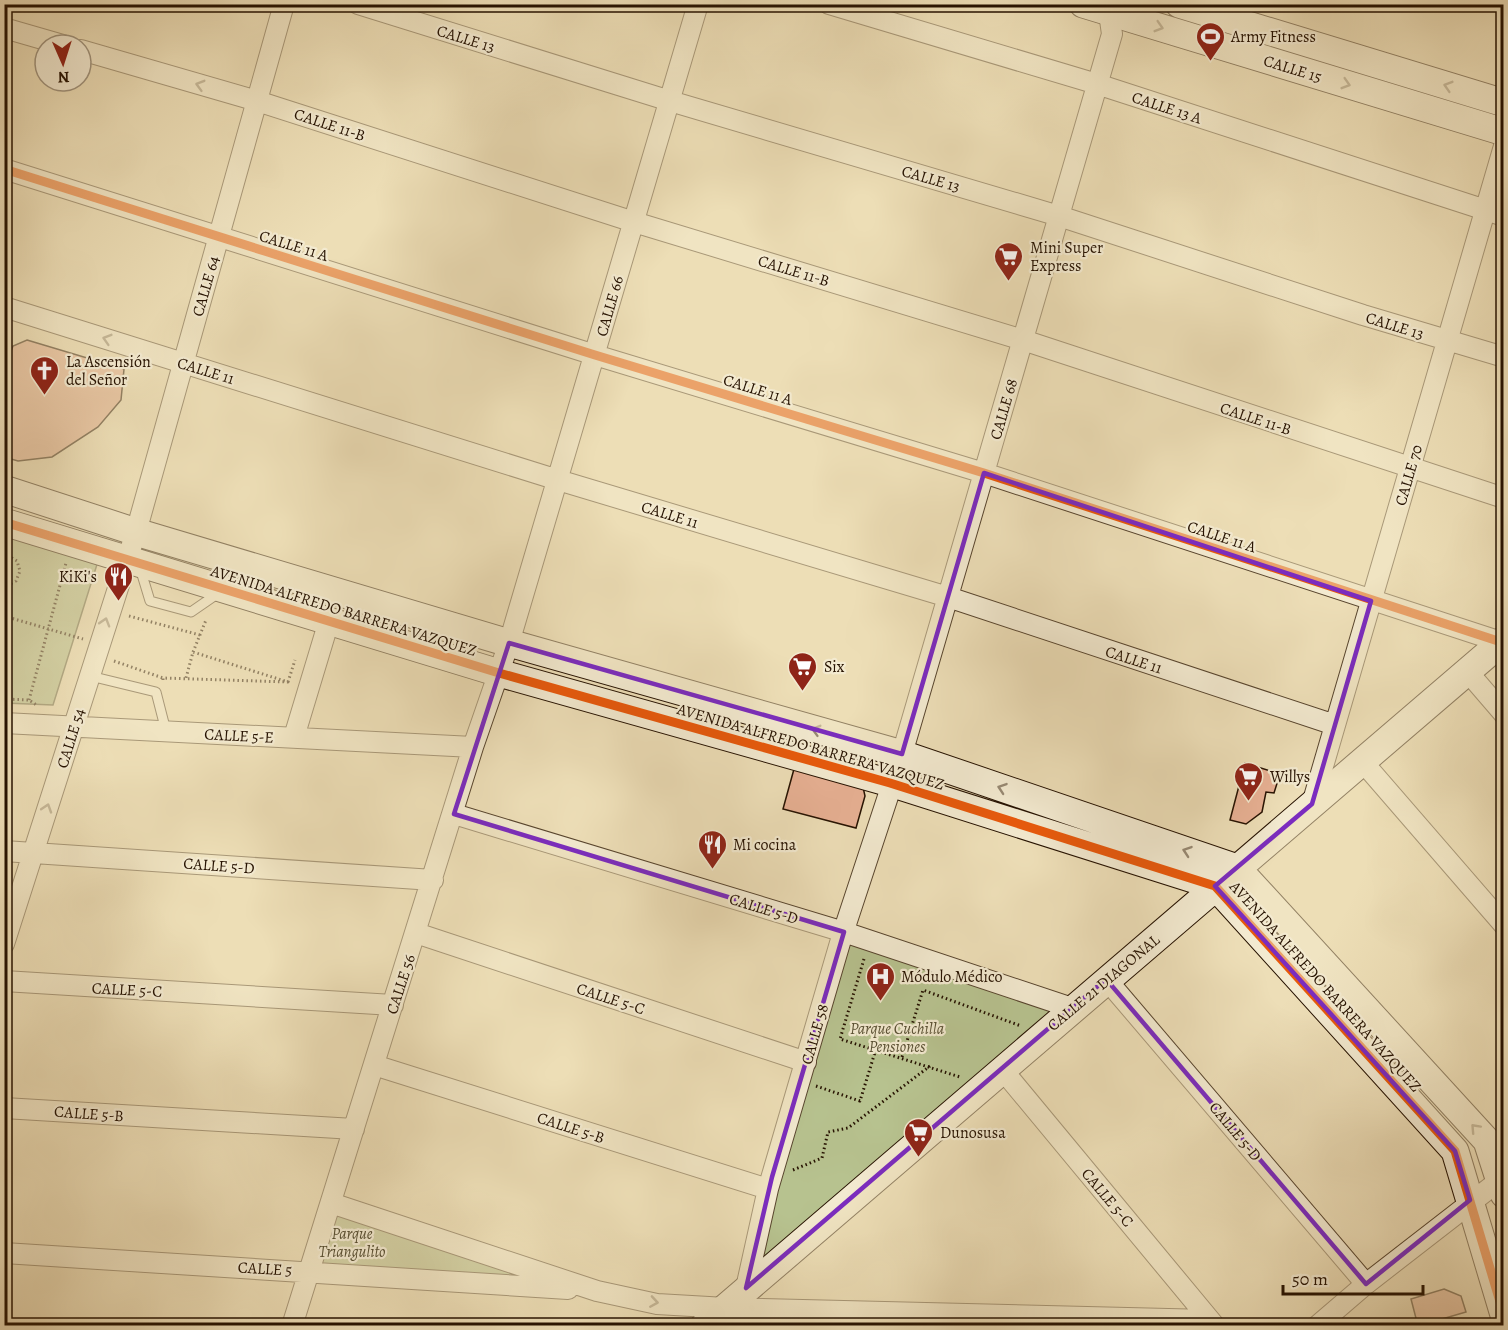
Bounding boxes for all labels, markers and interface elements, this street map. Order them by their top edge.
street label: CALLE 13 [434,20,497,58]
one-way arrow [1153,20,1164,32]
sports icon: Army Fitness [1194,20,1226,62]
place label: Army Fitness [1230,26,1316,48]
north arrow [33,33,93,93]
street label: CALLE 15 [1261,50,1325,88]
text: N [57,66,70,88]
one-way arrow [1340,77,1351,89]
one-way arrow [195,80,206,92]
one-way arrow [1443,81,1453,93]
street label: CALLE 13 A [1129,86,1205,130]
street label: CALLE 11-B [291,103,368,147]
street label: CALLE 13 [899,160,962,198]
street label: CALLE 11 A [257,225,332,267]
place label: Mini Super Express [1030,237,1103,277]
supermarket icon: Mini Super Express [993,240,1025,282]
street label: CALLE 11-B [755,250,832,292]
street label: CALLE 64 [187,253,225,319]
street label: CALLE 66 [591,273,629,339]
street label: CALLE 13 [1363,307,1426,345]
one-way arrow [102,334,113,346]
place label: La Ascensión del Señor [66,351,151,391]
street label: CALLE 11 [175,352,237,390]
church icon: La Ascensión del Señor [29,354,61,396]
street label: CALLE 11 A [721,369,796,411]
street label: CALLE 68 [985,376,1023,442]
street label: CALLE 11-B [1217,397,1294,441]
street label: CALLE 70 [1390,442,1428,509]
street label: CALLE 11 [639,496,701,534]
street label: CALLE 11 A [1185,516,1259,559]
restaurant icon: KiKi's [102,560,134,602]
street label: AVENIDA ALFREDO BARRERA VAZQUEZ [207,560,479,662]
place label: KiKi's [59,566,97,588]
one-way arrow [98,617,110,628]
street label: CALLE 11 [1102,640,1165,680]
supermarket icon: Six [787,650,819,692]
place label: Six [824,656,845,678]
street label: AVENIDA ALFREDO BARRERA VAZQUEZ [674,698,947,796]
street label: CALLE 54 [51,706,90,771]
street label: CALLE 5-E [204,723,274,749]
one-way arrow [812,725,822,737]
supermarket icon: Willys [1233,760,1265,802]
place label: Willys [1269,766,1310,788]
one-way arrow [998,783,1008,796]
one-way arrow [40,803,53,814]
restaurant icon: Mi cocina [696,828,728,870]
place label: Mi cocina [733,834,797,856]
one-way arrow [1182,846,1193,858]
street label: CALLE 5-D [183,853,255,879]
street label: AVENIDA ALFREDO BARRERA VAZQUEZ [1224,876,1426,1097]
street label: CALLE 5-D [726,888,801,930]
street label: CALLE 21 DIAGONAL [1043,929,1165,1036]
street label: CALLE 56 [381,952,421,1017]
hospital icon: Módulo Médico [864,960,896,1002]
place label: Módulo Médico [901,966,1003,988]
street label: CALLE 5-C [91,977,163,1003]
street label: CALLE 5-C [574,978,648,1020]
street label: CALLE 58 [796,1001,834,1067]
park label: Parque Cuchilla Pensiones [850,1018,945,1058]
street label: CALLE 5-D [1204,1097,1267,1166]
street label: CALLE 5-B [53,1101,124,1127]
street label: CALLE 5-B [534,1107,607,1149]
supermarket icon: Dunosusa [903,1116,935,1158]
place label: Dunosusa [940,1122,1006,1144]
one-way arrow [1471,1124,1482,1135]
street label: CALLE 5-C [1076,1164,1138,1232]
park label: Parque Triangulito [319,1223,386,1263]
street label: CALLE 5 [237,1257,293,1281]
scale bar [1283,1258,1422,1296]
text: 50 m [1292,1267,1328,1291]
one-way arrow [649,1296,659,1308]

